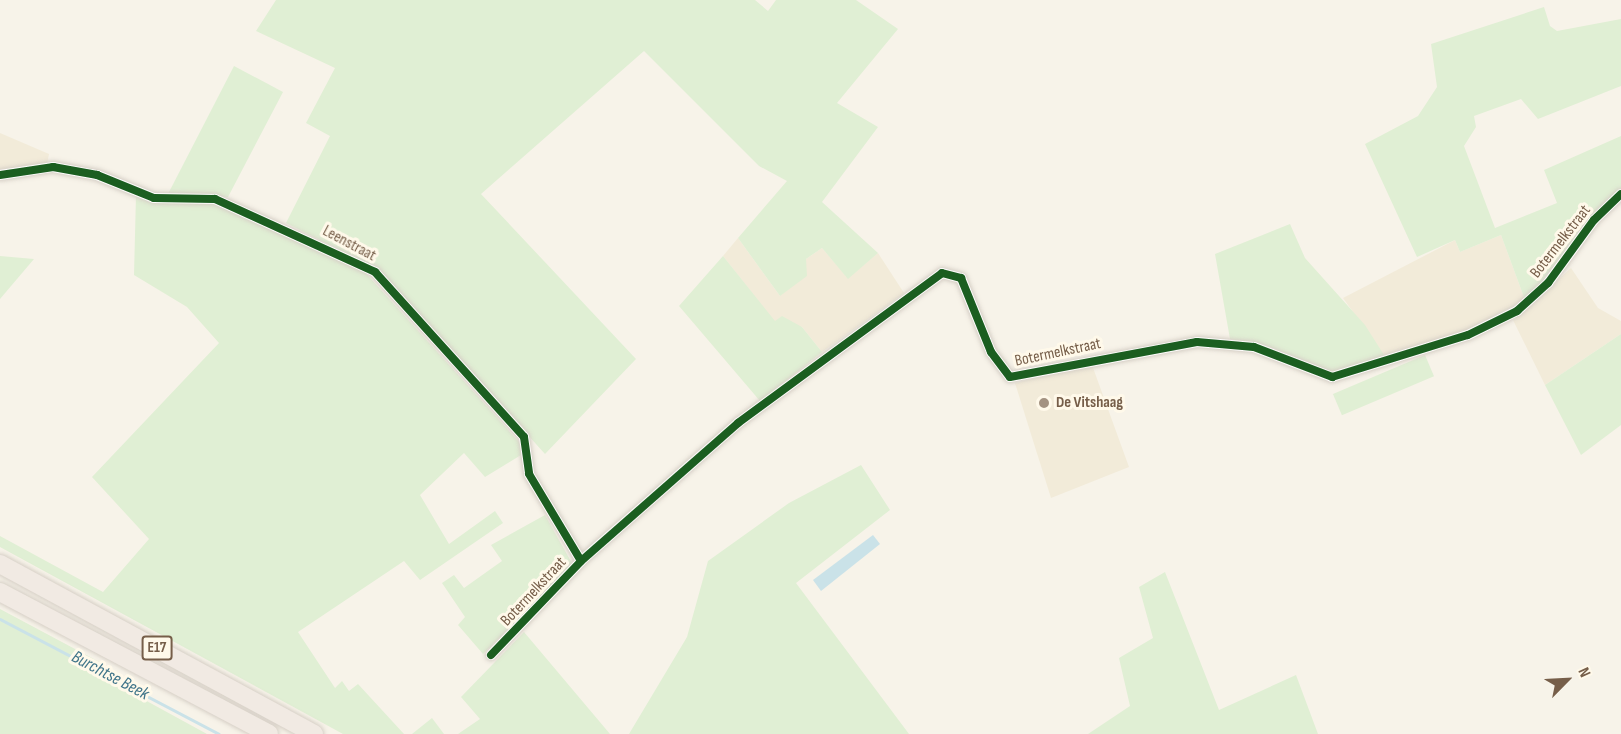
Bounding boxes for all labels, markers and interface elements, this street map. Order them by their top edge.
street label: Botermelkstraat [1527,202,1595,282]
street label: Leenstraat [319,222,379,266]
street label: Botermelkstraat [1013,335,1103,371]
place label: De Vitshaag [1056,393,1123,413]
marker: De Vitshaag [1037,396,1051,410]
street label: Botermelkstraat [497,554,571,630]
road number: E17 [140,636,174,660]
water label: Burchtse Beek [68,647,152,705]
north arrow [1537,650,1597,710]
text: N [1573,665,1594,680]

